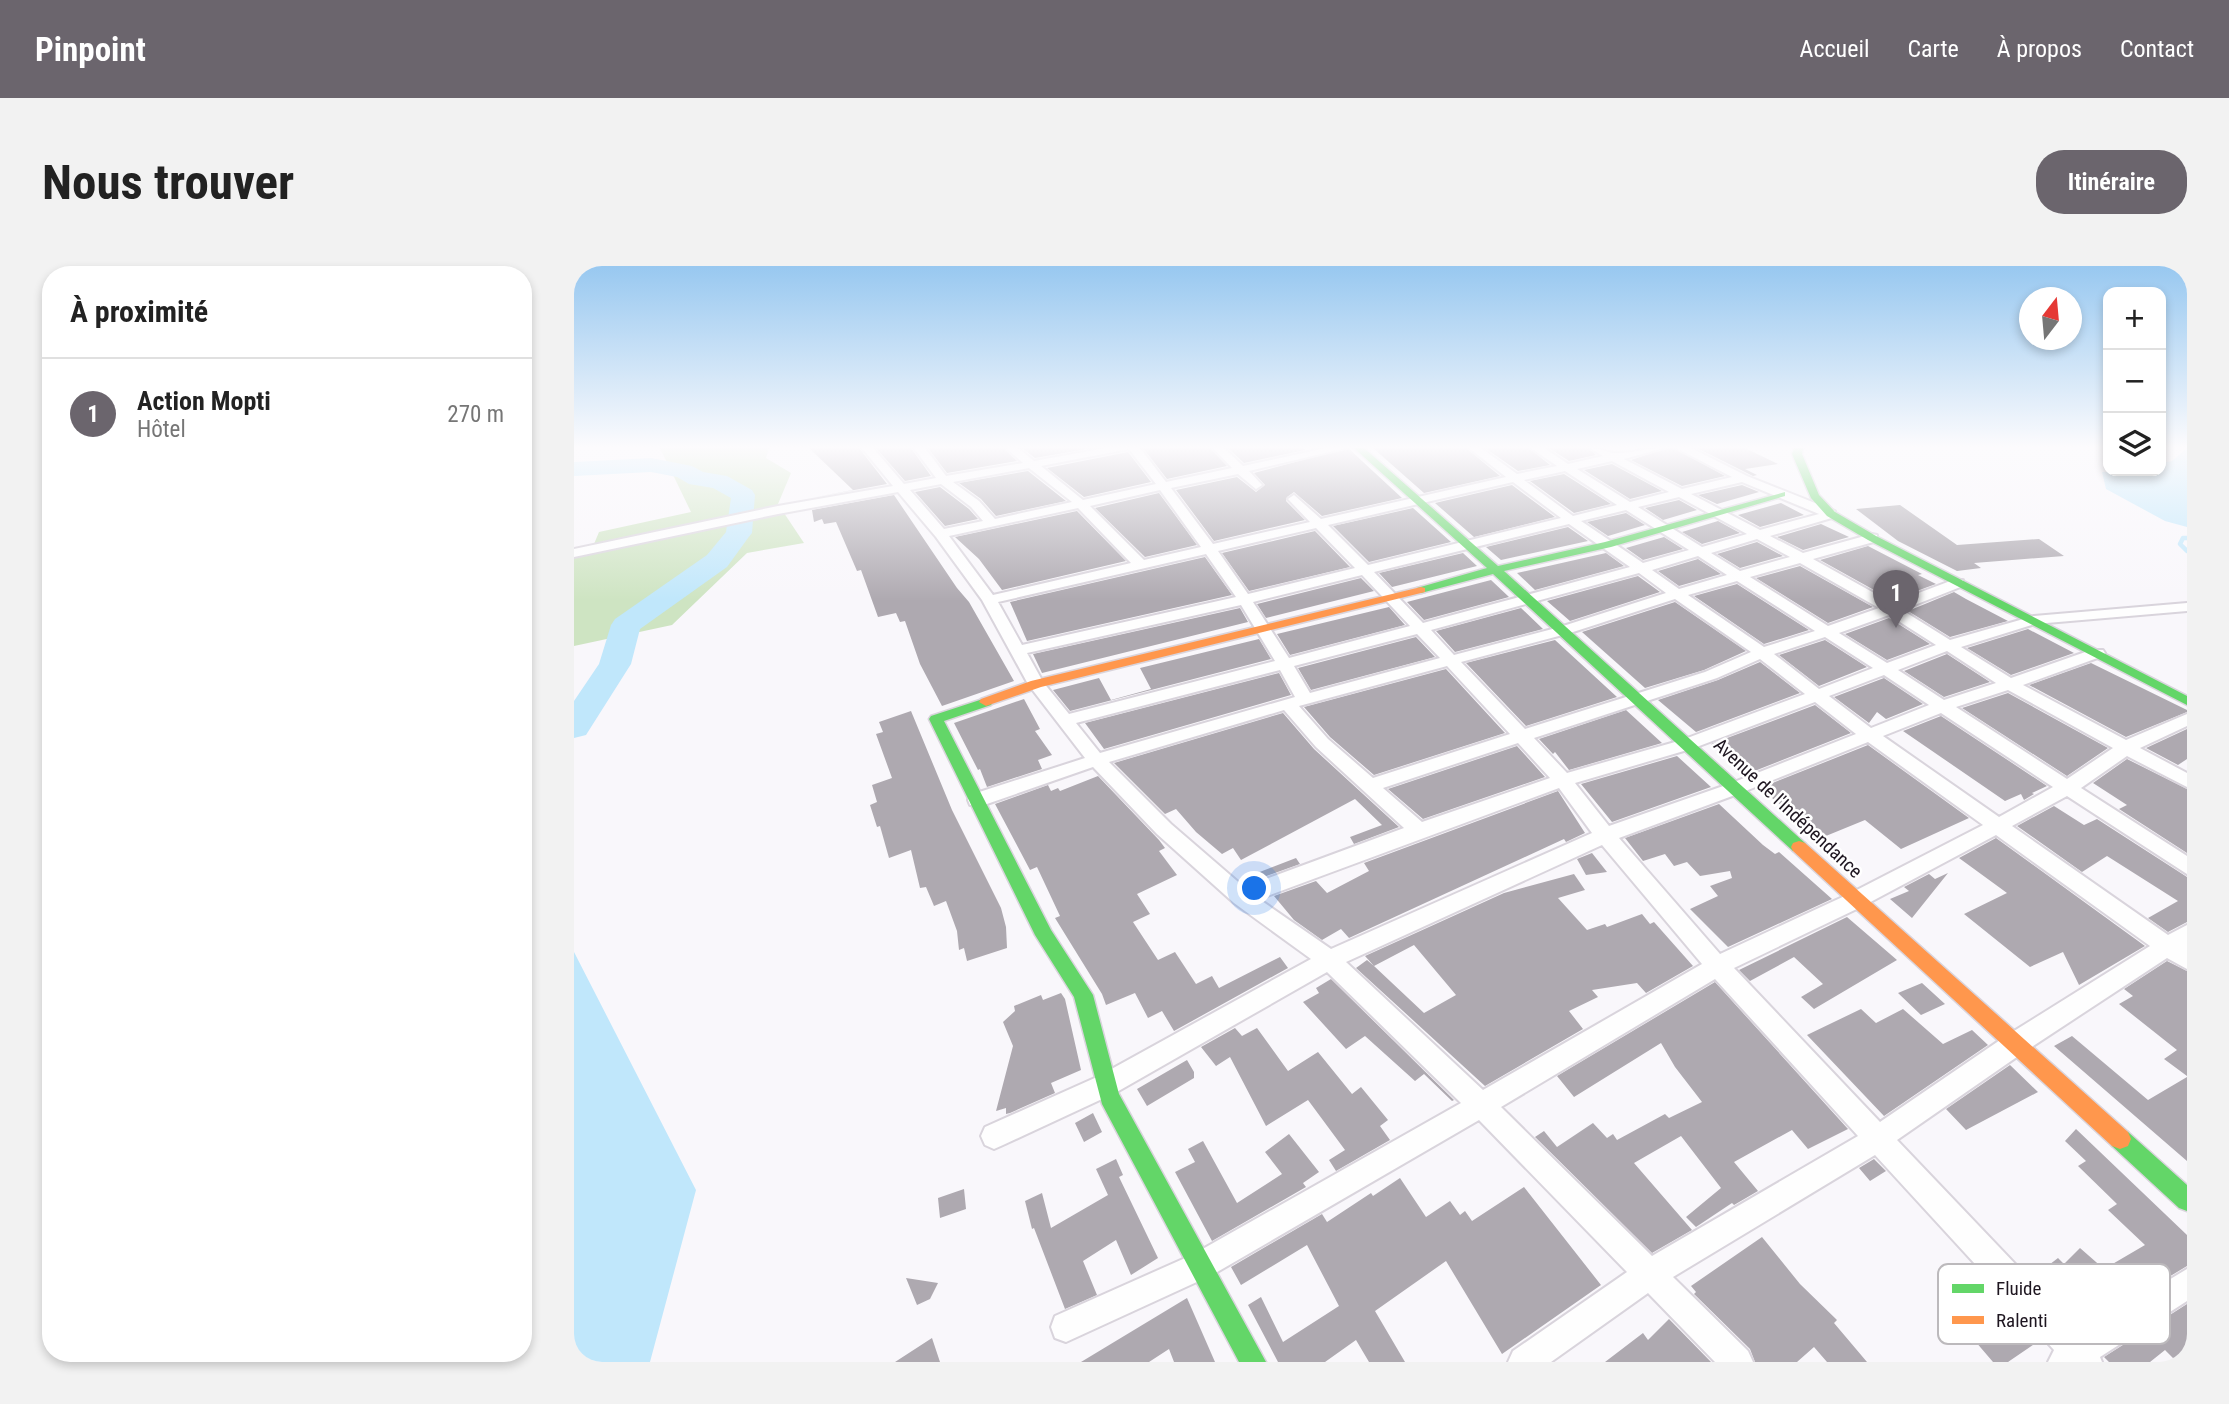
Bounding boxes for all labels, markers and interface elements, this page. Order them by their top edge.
text: Pinpoint [35,30,146,69]
text: Accueil [1800,35,1869,63]
text: Carte [1907,35,1959,63]
text: À propos [1997,35,2082,63]
text: Contact [2120,35,2194,63]
button: Itinéraire [2036,150,2187,214]
text: Nous trouver [42,154,294,211]
north arrow [2019,287,2082,350]
map controls [2103,287,2166,476]
button: + [2103,287,2166,350]
text: À proximité [70,294,208,329]
button: − [2103,350,2166,413]
text: Action Mopti [137,386,271,416]
text: 1 [87,401,99,428]
text: 270 m [447,401,504,428]
button: layers [2103,413,2166,476]
text: Hôtel [137,416,186,443]
pin: 1 [1873,570,1919,628]
street label: Avenue de l'Indépendance [1709,733,1867,883]
your location [1237,871,1271,905]
legend [1938,1264,2170,1344]
text: Fluide [1996,1277,2041,1300]
text: Ralenti [1996,1309,2048,1332]

